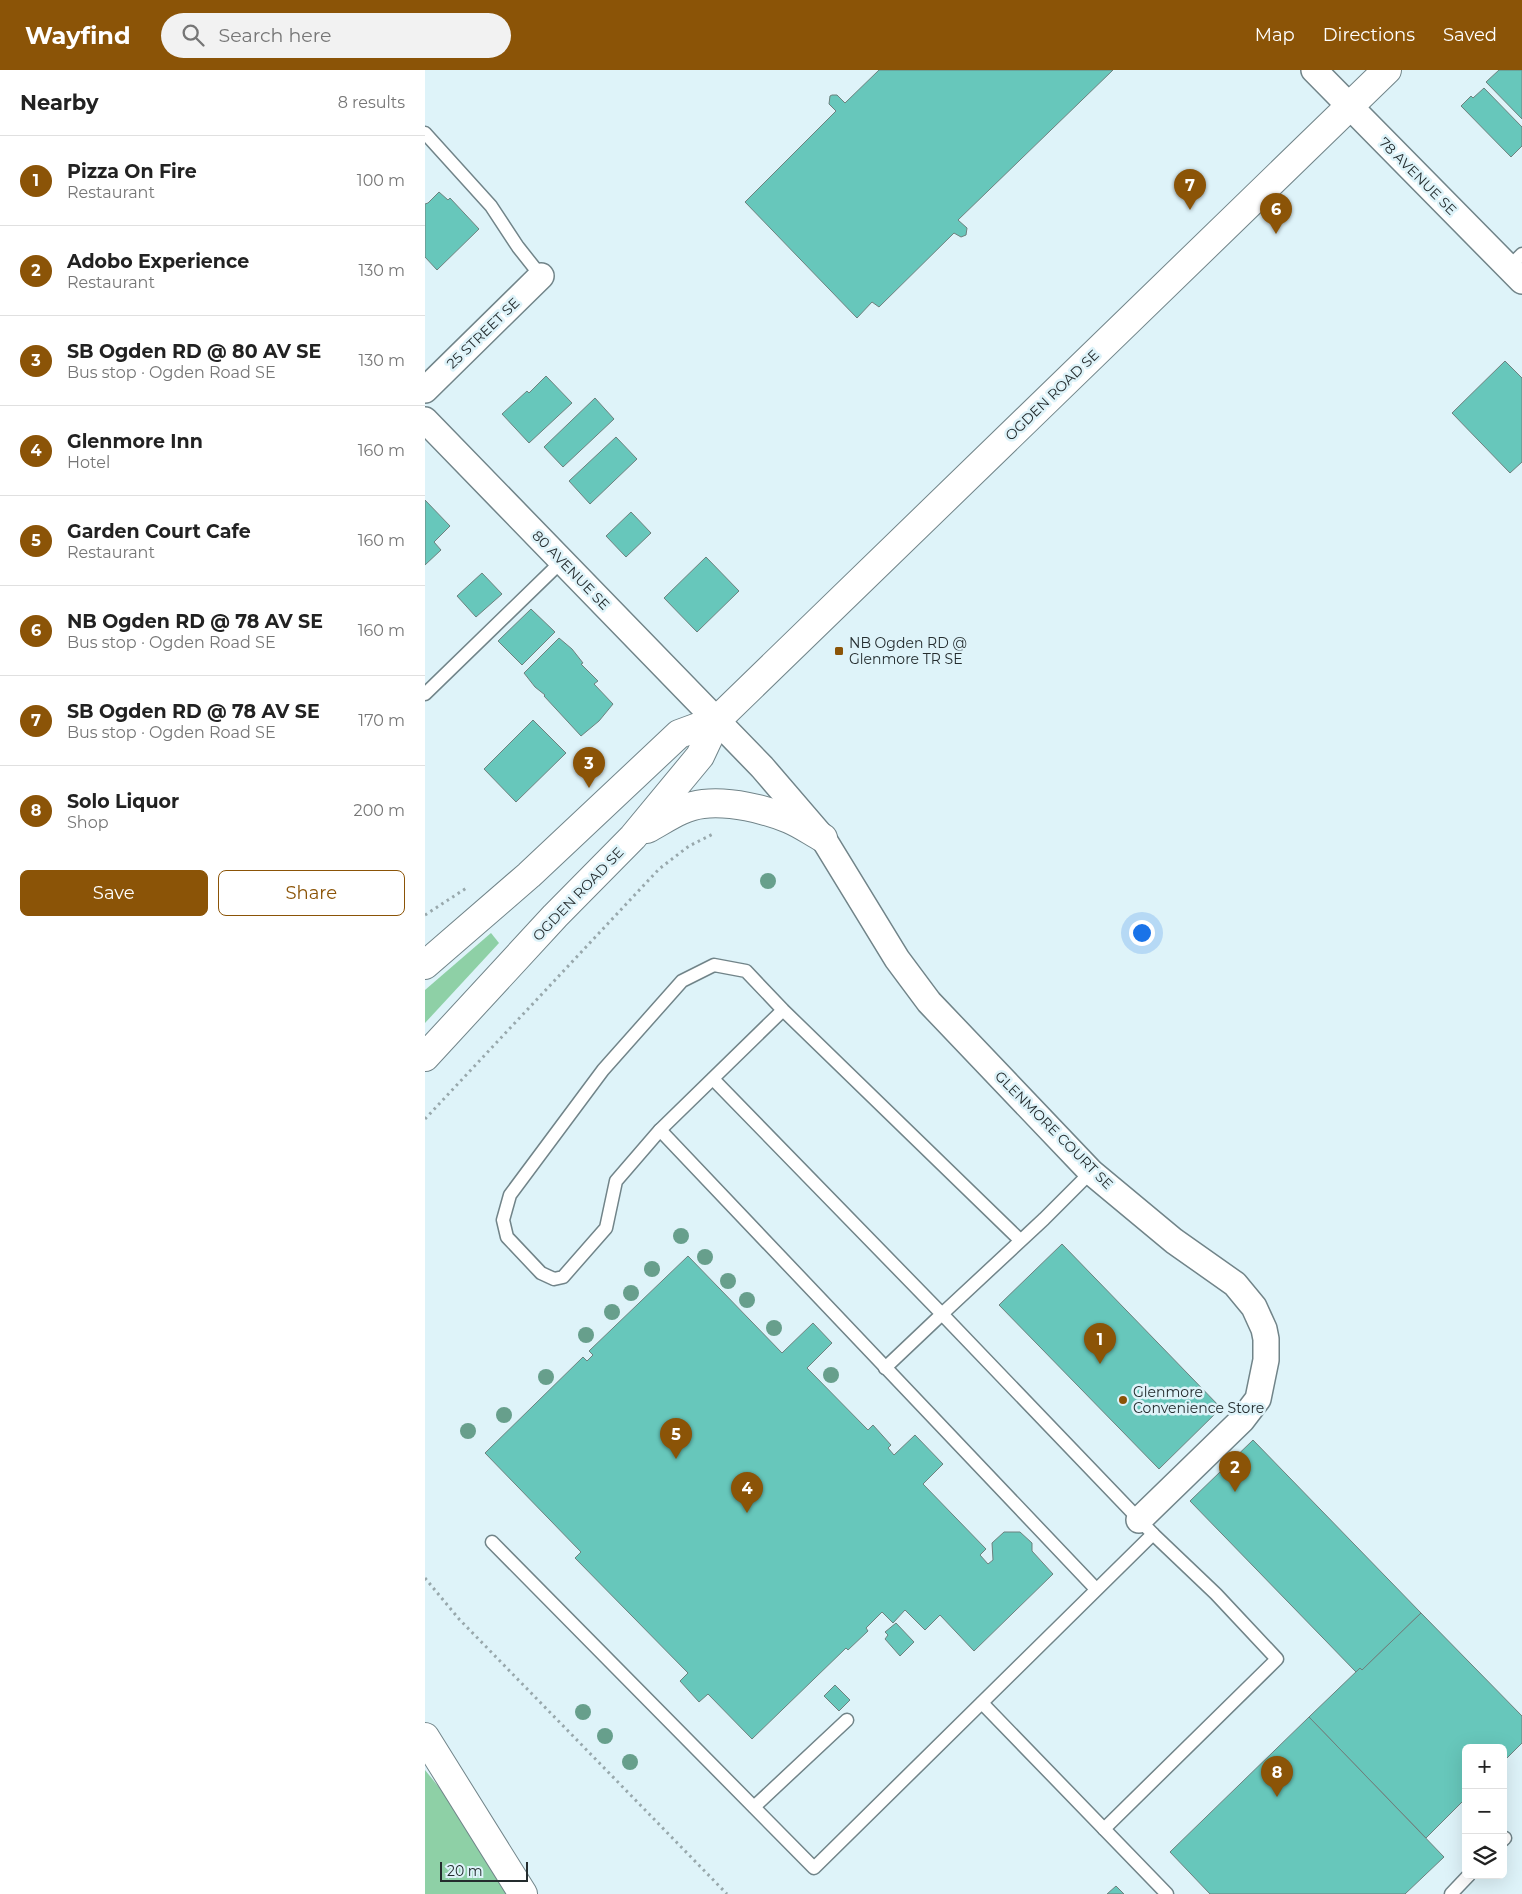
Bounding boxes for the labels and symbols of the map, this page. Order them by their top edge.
street label: 78 AVENUE SE [1375,133,1461,219]
pin: 7 [1174,169,1206,210]
pin: 6 [1260,193,1292,234]
street label: 25 STREET SE [443,294,523,372]
street label: OGDEN ROAD SE [1001,346,1103,444]
street label: 80 AVENUE SE [528,526,614,614]
place label: NB Ogden RD @ Glenmore TR SE [849,634,967,668]
marker: NB Ogden RD @ Glenmore TR SE [833,645,845,657]
pin: 3 [573,747,605,788]
street label: OGDEN ROAD SE [529,843,627,945]
your location [1129,920,1155,946]
street label: GLENMORE COURT SE [991,1067,1117,1193]
pin: 1 [1084,1323,1116,1364]
place label: Glenmore Convenience Store [1133,1383,1264,1417]
marker: Glenmore Convenience Store [1117,1394,1129,1406]
pin: 5 [660,1418,692,1459]
pin: 2 [1219,1451,1251,1492]
pin: 4 [731,1472,763,1513]
pin: 8 [1261,1756,1293,1797]
scale bar [440,1859,527,1882]

